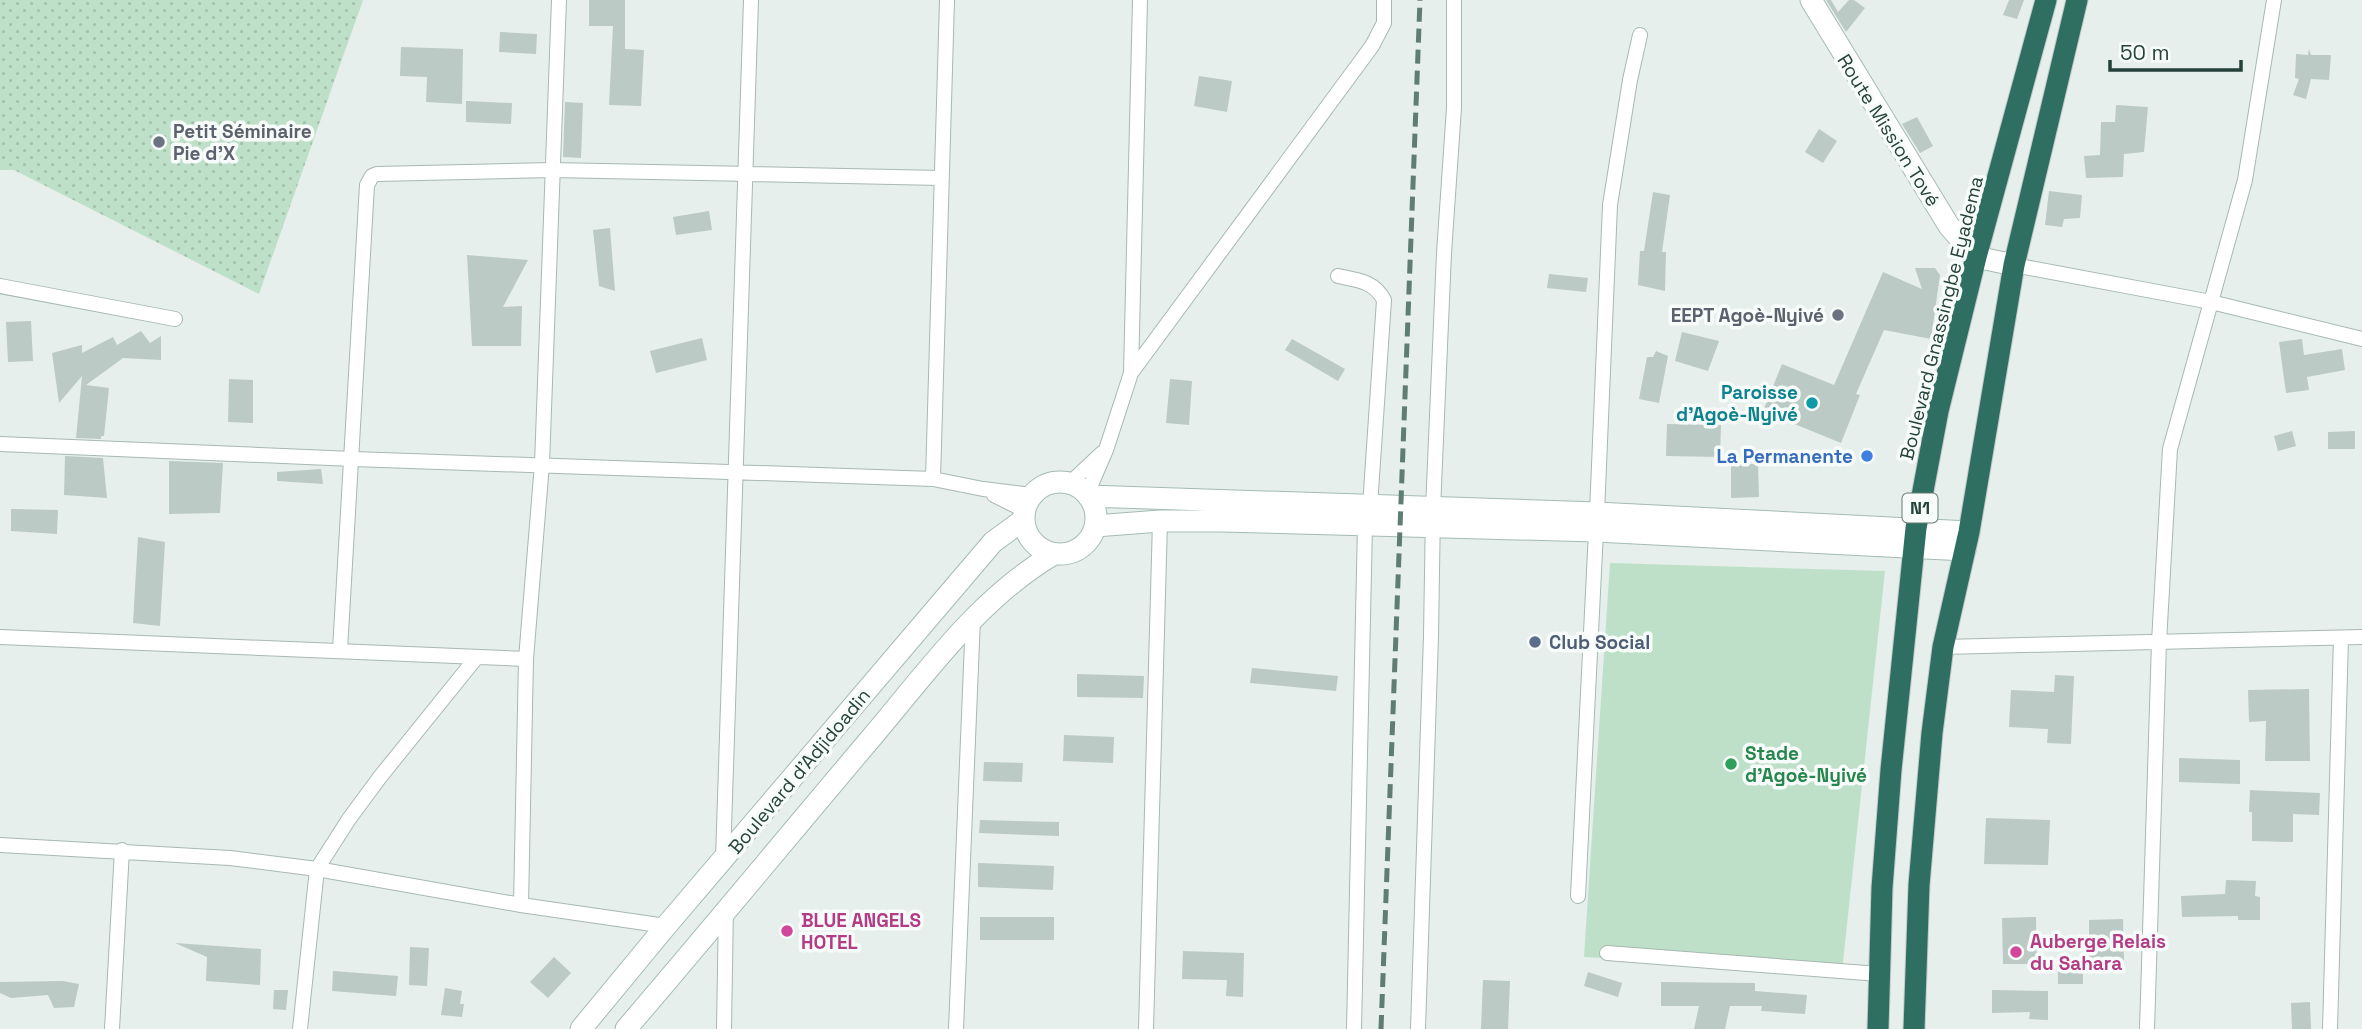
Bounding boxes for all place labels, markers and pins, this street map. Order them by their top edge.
place label: Petit Séminaire Pie d'X [173,119,312,166]
marker: Petit Séminaire Pie d'X [151,134,167,150]
place label: EEPT Agoè-Nyivé [1671,303,1824,328]
marker: EEPT Agoè-Nyivé [1830,307,1846,323]
place label: Paroisse d'Agoè-Nyivé [1676,380,1798,427]
marker: Paroisse d'Agoè-Nyivé [1804,395,1820,411]
place label: La Permanente [1717,444,1853,469]
marker: La Permanente [1859,448,1875,464]
place label: Club Social [1549,630,1650,655]
marker: Club Social [1527,634,1543,650]
place label: Stade d'Agoè-Nyivé [1745,741,1867,788]
marker: Stade d'Agoè-Nyivé [1723,756,1739,772]
place label: BLUE ANGELS HOTEL [801,908,921,955]
marker: BLUE ANGELS HOTEL [779,923,795,939]
place label: Auberge Relais du Sahara [2030,929,2166,976]
marker: Auberge Relais du Sahara [2008,944,2024,960]

